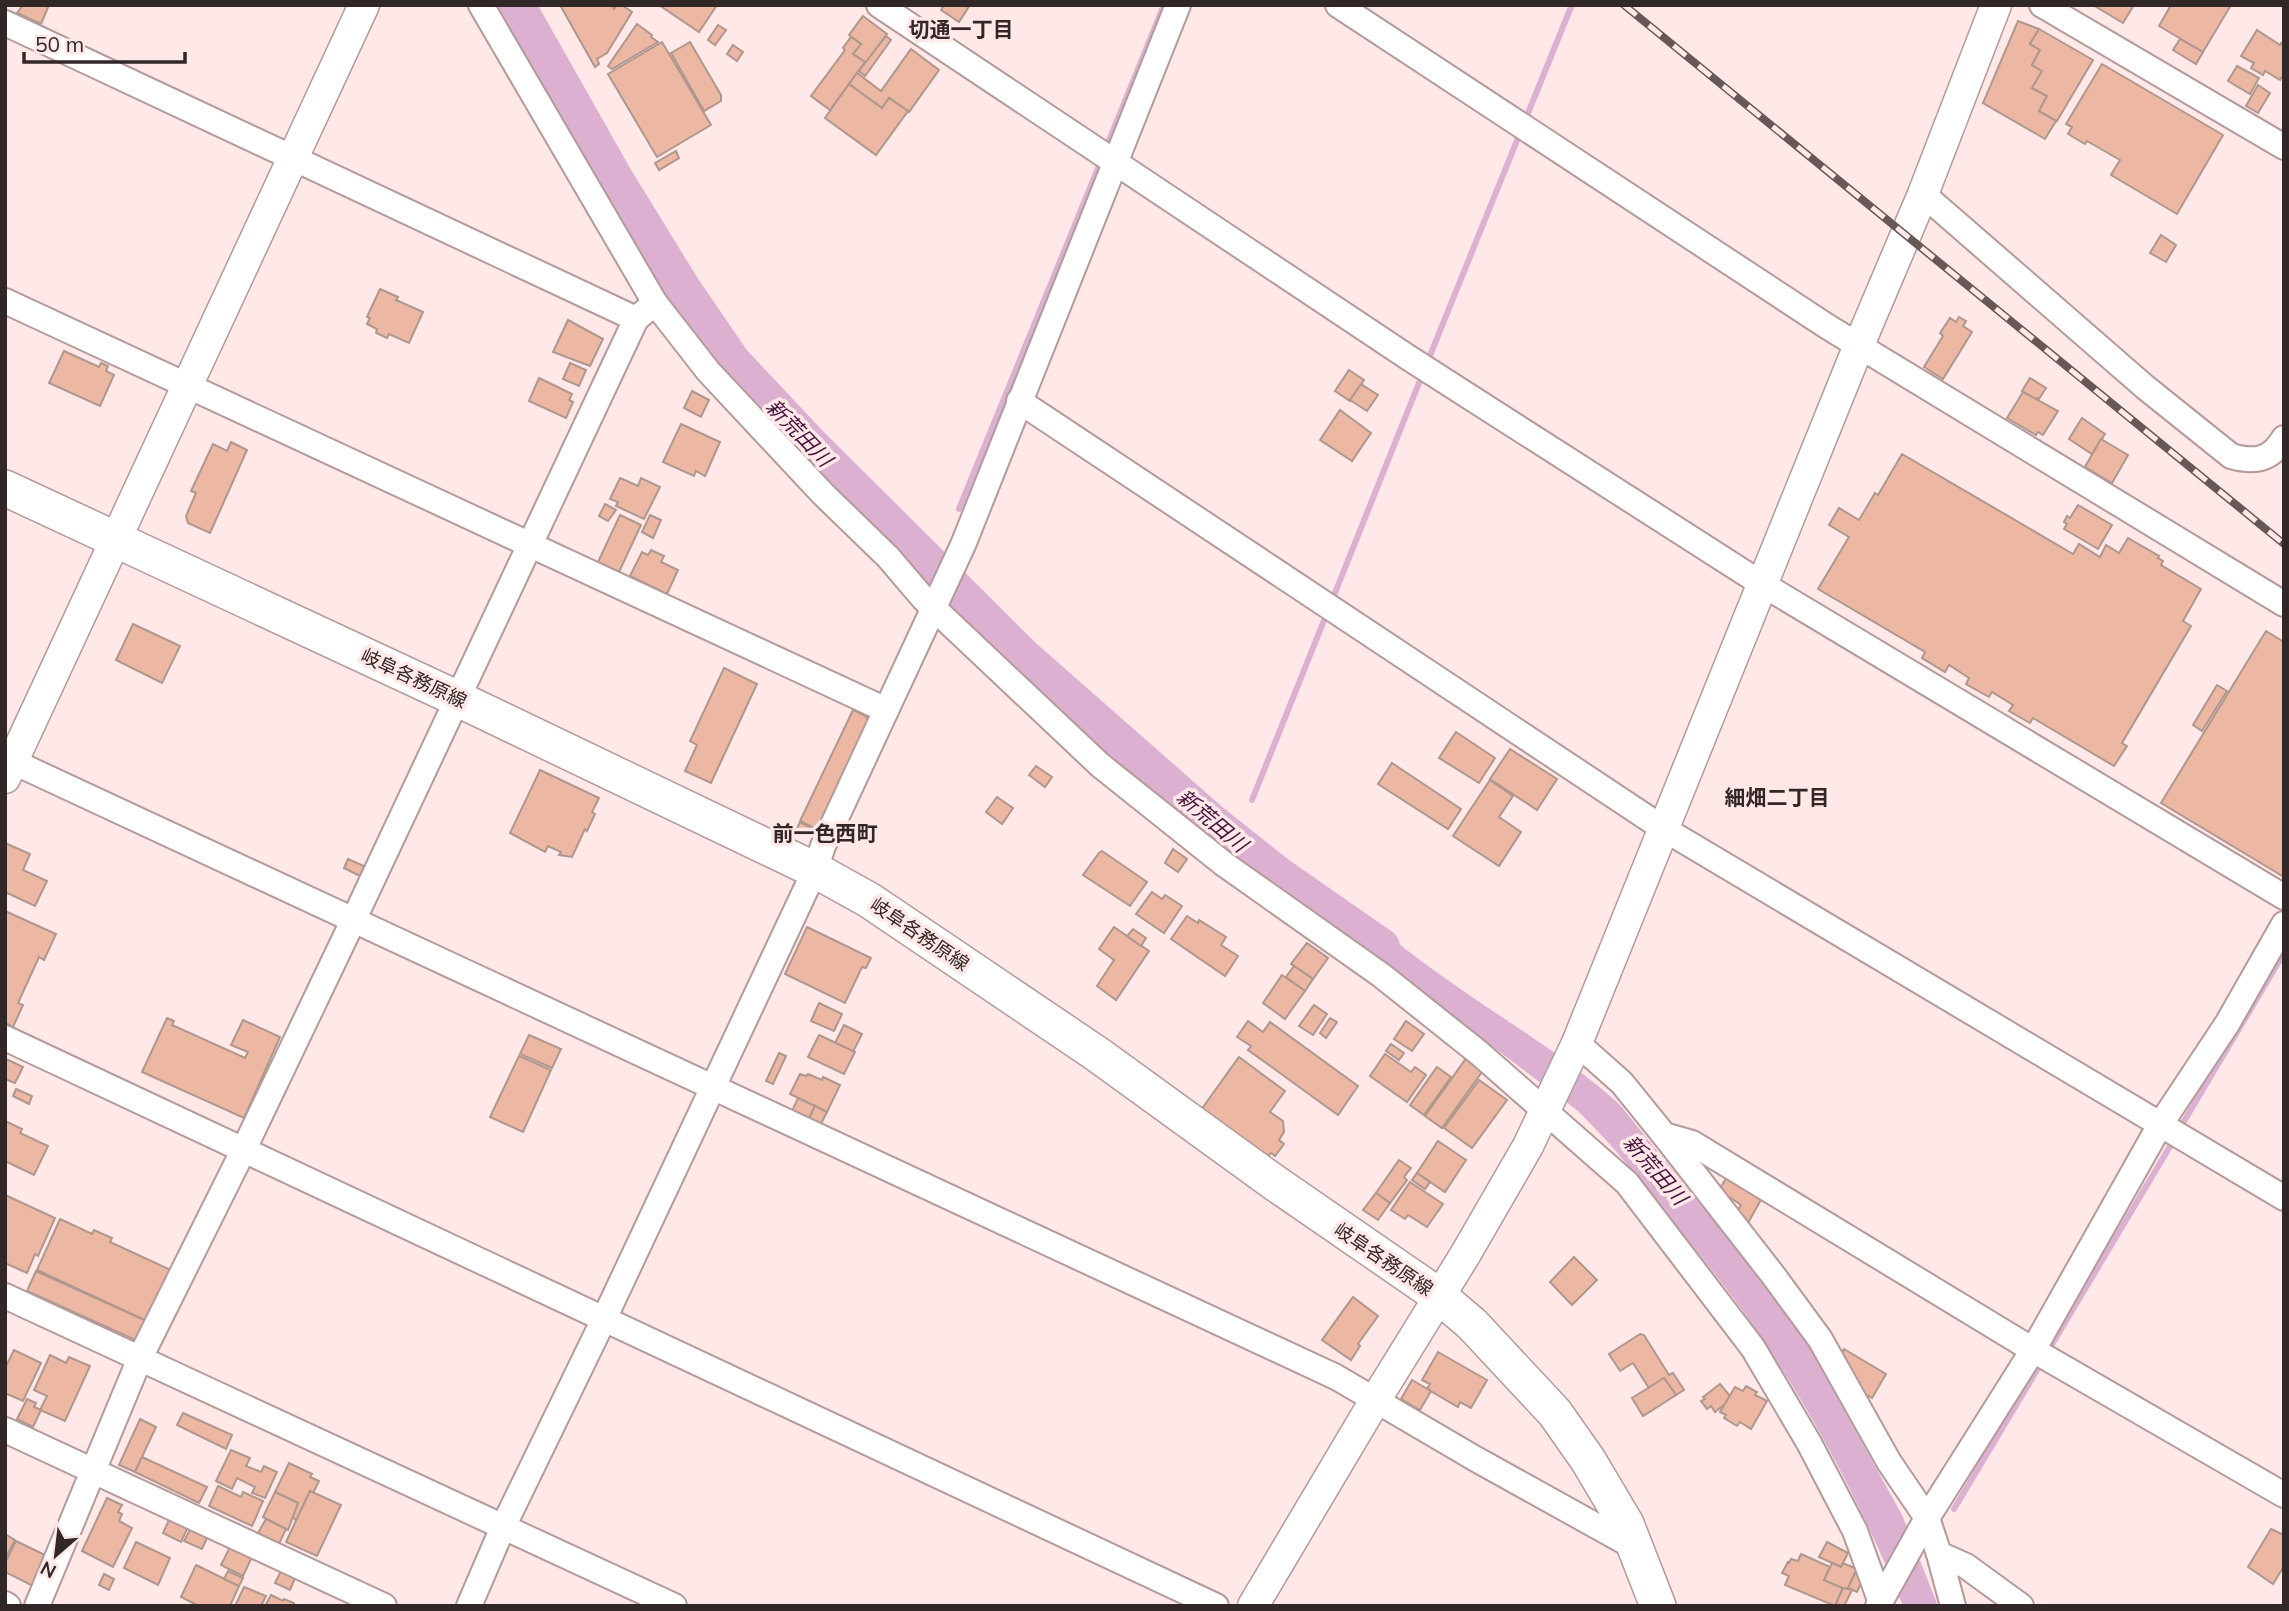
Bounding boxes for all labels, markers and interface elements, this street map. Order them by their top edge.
district label: 切通一丁目 [909,16,1014,42]
scale bar [24,21,186,65]
text: 50 m [35,31,84,57]
water label: 新荒田川 [761,393,840,473]
street label: 岐阜各務原線 [357,643,471,713]
water label: 新荒田川 [1172,783,1255,858]
district label: 細畑二丁目 [1725,784,1830,810]
district label: 前一色西町 [773,820,878,846]
street label: 岐阜各務原線 [866,892,974,976]
water label: 新荒田川 [1618,1129,1694,1211]
street label: 岐阜各務原線 [1330,1217,1438,1301]
north arrow [21,1520,91,1590]
text: N [36,1556,60,1584]

